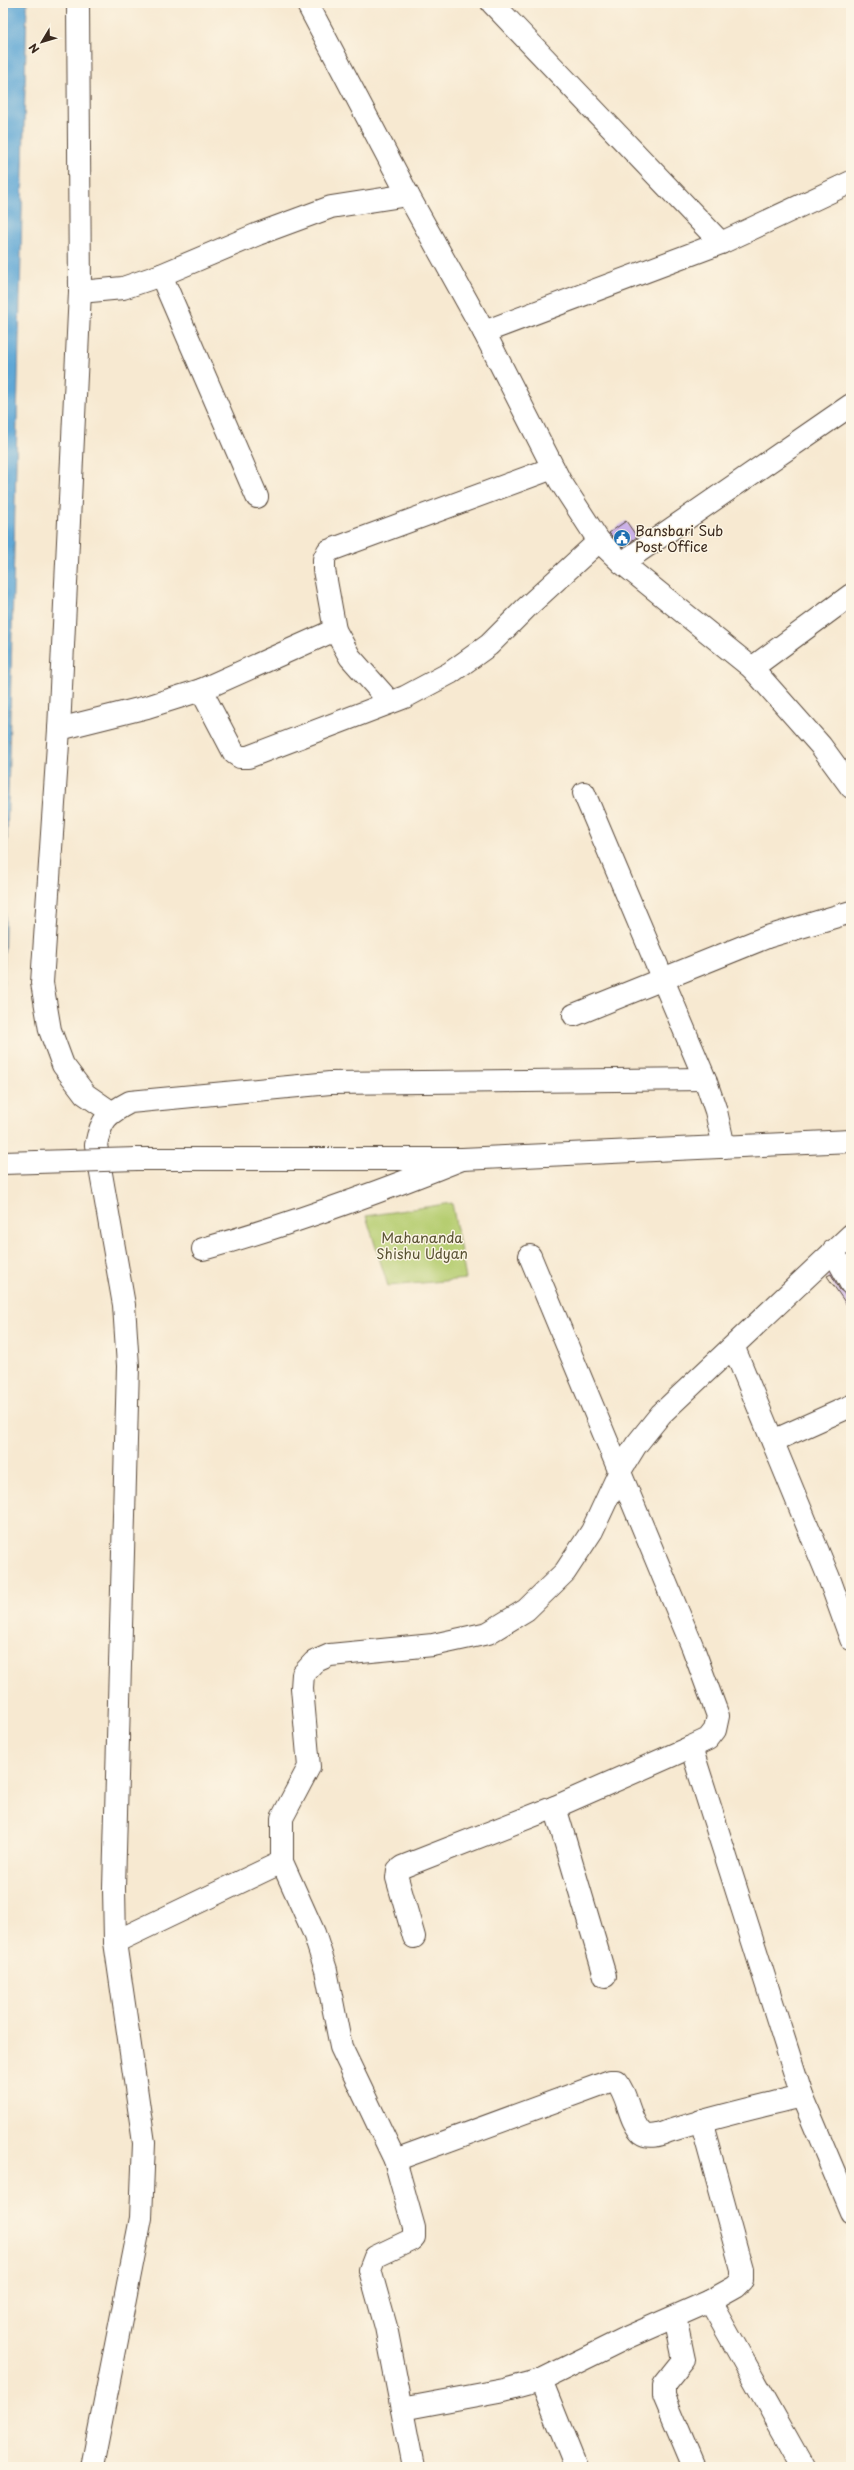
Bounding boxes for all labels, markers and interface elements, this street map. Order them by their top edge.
north arrow [22,22,62,62]
text: N [24,40,43,57]
place label: Bansbari Sub Post Office [635,520,723,557]
public building icon: Bansbari Sub Post Office [612,528,632,548]
park label: Mahananda Shishu Udyan [376,1227,468,1264]

